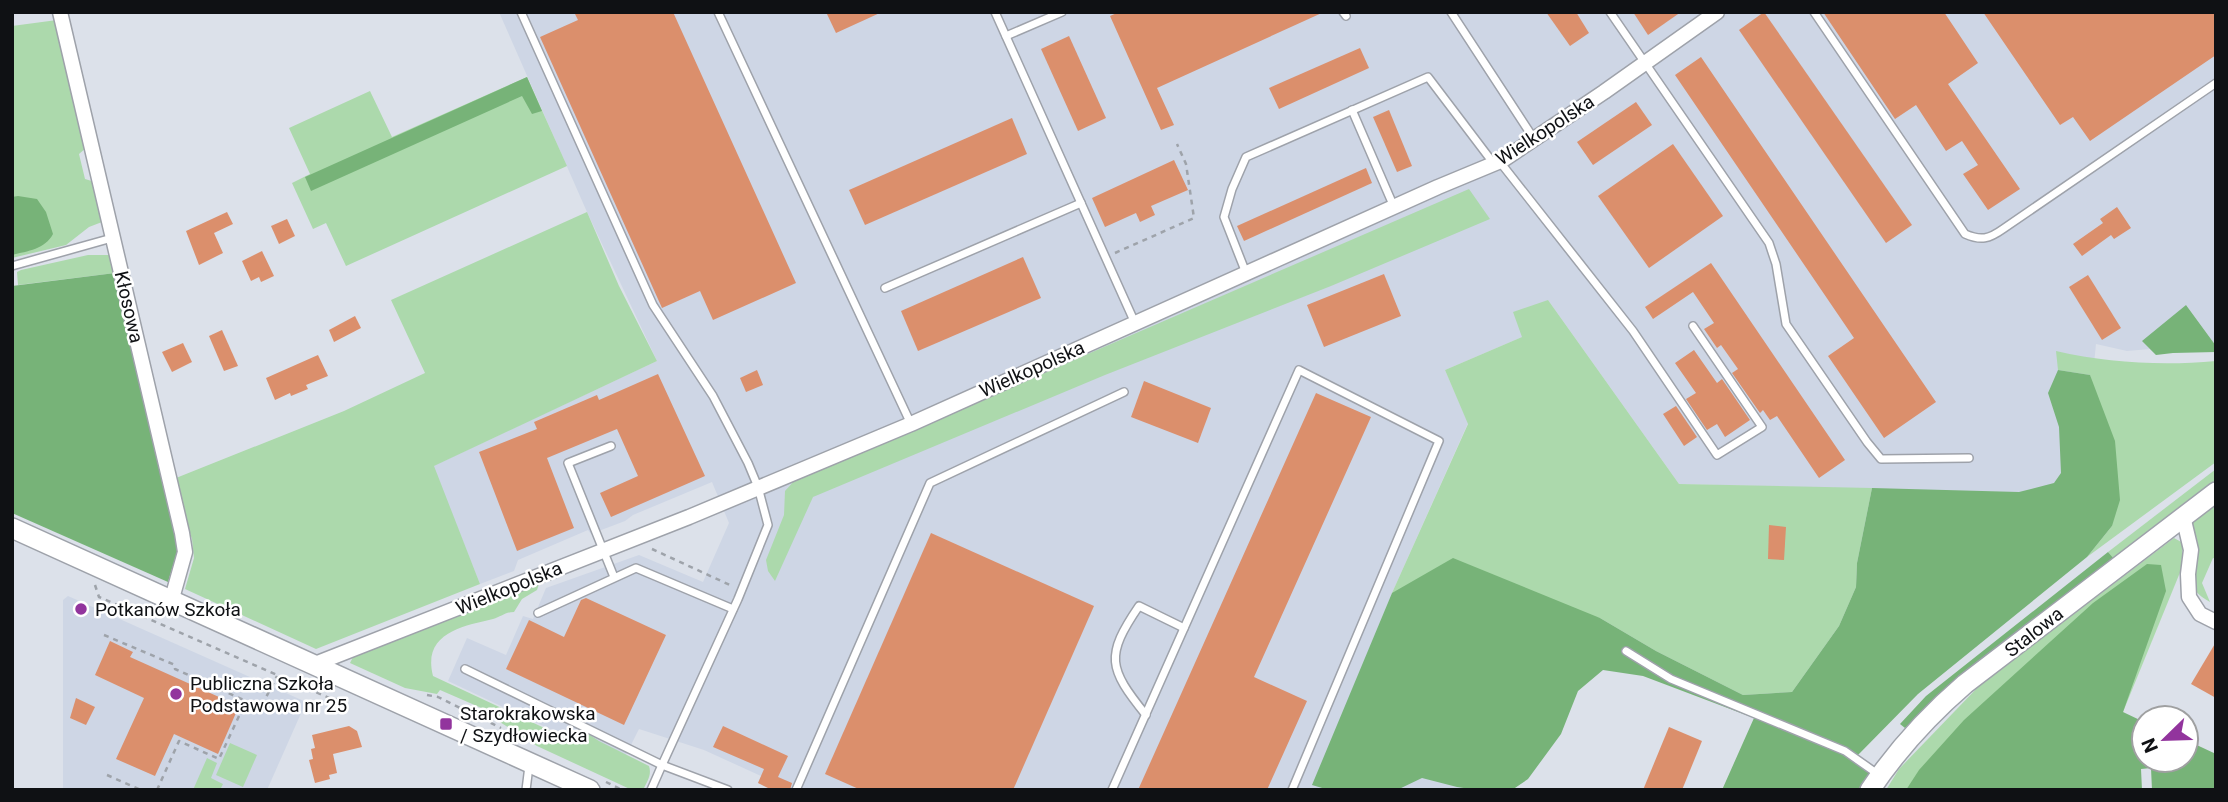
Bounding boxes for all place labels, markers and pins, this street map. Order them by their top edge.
place label: Potkanów Szkoła [95,598,241,621]
marker: Potkanów Szkoła [73,601,89,617]
place label: Publiczna Szkoła Podstawowa nr 25 [190,672,347,717]
marker: Publiczna Szkoła Podstawowa nr 25 [168,686,184,702]
place label: Starokrakowska / Szydłowiecka [460,702,595,747]
marker: Starokrakowska / Szydłowiecka [438,716,454,732]

